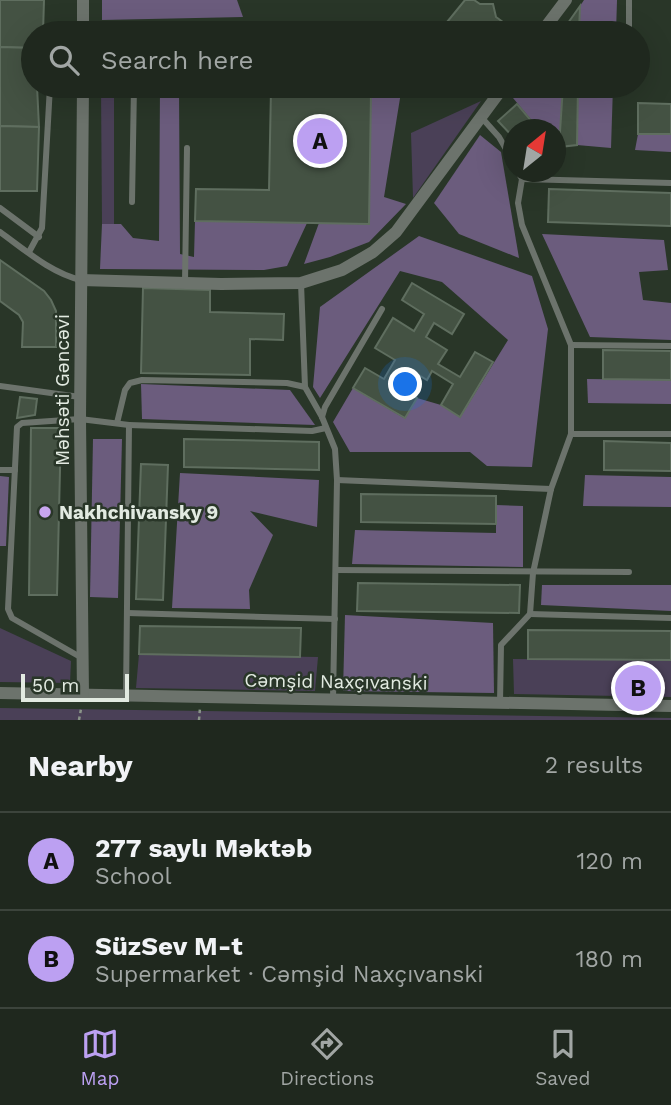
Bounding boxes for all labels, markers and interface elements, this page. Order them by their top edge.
search box [21,21,650,98]
icon: search [45,41,83,79]
text: Search here [101,45,253,75]
pin: A [297,115,343,167]
north arrow [503,119,566,182]
street label: Məhsəti Gəncəvi [51,314,74,466]
your location [388,367,422,401]
place label: Nakhchivansky 9 [59,501,218,524]
marker: Nakhchivansky 9 [37,504,53,520]
pin: B [615,662,661,714]
street label: Cəmşid Naxçıvanski [244,668,428,695]
scale bar [21,671,130,703]
text: 50 m [32,674,79,697]
text: Nearby [28,748,133,783]
text: 2 results [545,752,643,779]
text: 277 saylı Məktəb [95,833,312,863]
text: A [43,848,59,875]
text: 120 m [577,848,643,875]
text: School [95,863,172,890]
text: SüzSev M-t [95,931,243,961]
text: B [43,946,59,973]
text: 180 m [576,946,643,973]
text: Supermarket · Cəmşid Naxçıvanski [95,961,483,988]
tab: Map [81,1025,119,1090]
tab: Directions [280,1025,374,1090]
tab: Saved [535,1025,590,1090]

